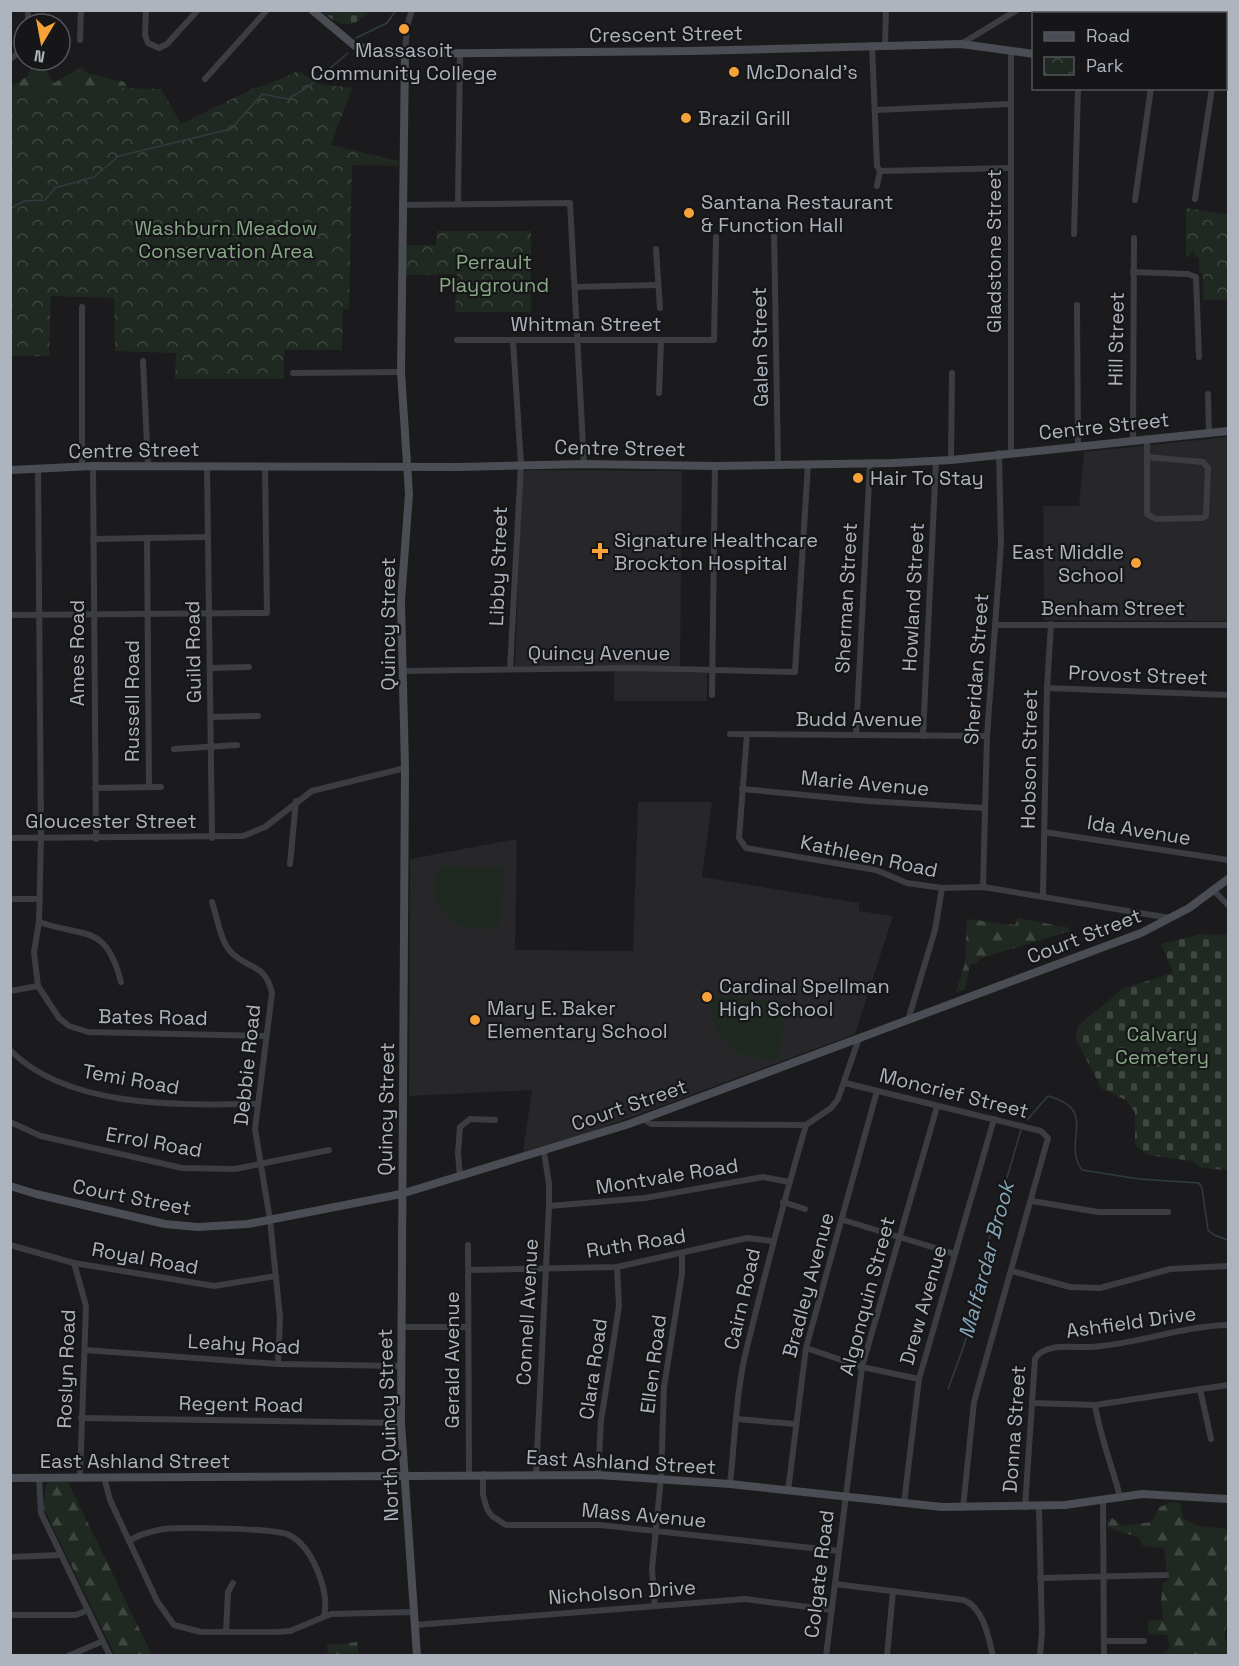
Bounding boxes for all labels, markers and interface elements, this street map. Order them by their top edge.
north arrow [12,12,72,72]
legend [1032,12,1227,90]
street label: Crescent Street [589,20,743,48]
marker: Massasoit Community College [397,22,411,36]
text: Road [1086,24,1130,47]
place label: Massasoit Community College [311,37,497,86]
text: N [32,45,47,68]
text: Park [1086,54,1124,77]
place label: McDonald's [746,59,858,85]
marker: McDonald's [727,65,741,79]
place label: Brazil Grill [698,105,791,131]
marker: Brazil Grill [679,111,693,125]
street label: Gladstone Street [981,169,1007,333]
place label: Santana Restaurant & Function Hall [701,189,894,238]
marker: Santana Restaurant & Function Hall [682,206,696,220]
park label: Washburn Meadow Conservation Area [134,215,318,264]
park label: Perrault Playground [439,249,549,298]
street label: Galen Street [746,287,774,407]
street label: Hill Street [1102,292,1130,386]
street label: Whitman Street [510,311,662,337]
street label: Centre Street [1037,406,1171,446]
street label: Centre Street [554,434,686,462]
street label: Centre Street [68,436,200,464]
place label: Hair To Stay [870,465,984,491]
marker: Hair To Stay [851,471,865,485]
street label: Libby Street [483,506,513,626]
street label: Sherman Street [829,522,863,674]
street label: Howland Street [896,522,930,672]
place label: Signature Healthcare Brockton Hospital [614,527,818,576]
place label: East Middle School [1012,539,1124,588]
marker: Signature Healthcare Brockton Hospital [591,542,609,560]
marker: East Middle School [1129,556,1143,570]
street label: Quincy Street [375,557,401,691]
street label: Sheridan Street [958,592,994,746]
street label: Benham Street [1041,595,1185,621]
street label: Ames Road [64,600,90,706]
street label: Guild Road [179,601,207,703]
street label: Russell Road [119,640,145,762]
street label: Quincy Avenue [528,640,670,666]
street label: Provost Street [1068,660,1208,690]
street label: Hobson Street [1015,689,1043,829]
street label: Budd Avenue [796,706,922,732]
street label: Marie Avenue [800,764,930,802]
street label: Gloucester Street [25,808,197,834]
street label: Ida Avenue [1085,809,1193,851]
street label: Kathleen Road [798,829,940,883]
street label: Court Street [1023,902,1145,970]
place label: Cardinal Spellman High School [719,973,890,1022]
marker: Cardinal Spellman High School [700,990,714,1004]
place label: Mary E. Baker Elementary School [487,995,668,1044]
street label: Bates Road [98,1003,208,1031]
street label: Debbie Road [228,1003,266,1127]
marker: Mary E. Baker Elementary School [468,1013,482,1027]
park label: Calvary Cemetery [1115,1021,1209,1070]
street label: Quincy Street [372,1042,400,1176]
street label: Temi Road [81,1058,181,1100]
street label: Moncrief Street [877,1062,1031,1124]
street label: Court Street [568,1073,690,1137]
street label: Errol Road [104,1121,204,1163]
street label: Montvale Road [594,1152,740,1200]
street label: Court Street [70,1173,194,1221]
water label: Malfardar Brook [952,1176,1021,1342]
street label: Bradley Avenue [776,1210,840,1360]
street label: Algonquin Street [833,1214,901,1378]
street label: Ruth Road [584,1222,688,1264]
street label: Royal Road [90,1236,200,1280]
street label: Connell Avenue [510,1238,544,1386]
street label: Drew Avenue [893,1242,953,1368]
street label: Cairn Road [718,1246,766,1352]
street label: Gerald Avenue [439,1291,465,1429]
street label: Ashfield Drive [1064,1300,1198,1344]
street label: Roslyn Road [51,1309,81,1429]
street label: Ellen Road [634,1313,672,1415]
street label: Clara Road [573,1317,613,1421]
street label: Leahy Road [187,1328,301,1360]
street label: North Quincy Street [372,1328,404,1522]
street label: Donna Street [997,1364,1031,1494]
street label: Regent Road [179,1390,303,1418]
street label: East Ashland Street [525,1444,717,1480]
street label: East Ashland Street [40,1448,230,1474]
street label: Mass Avenue [580,1497,708,1533]
street label: Colgate Road [798,1509,840,1639]
street label: Nicholson Drive [547,1574,697,1610]

